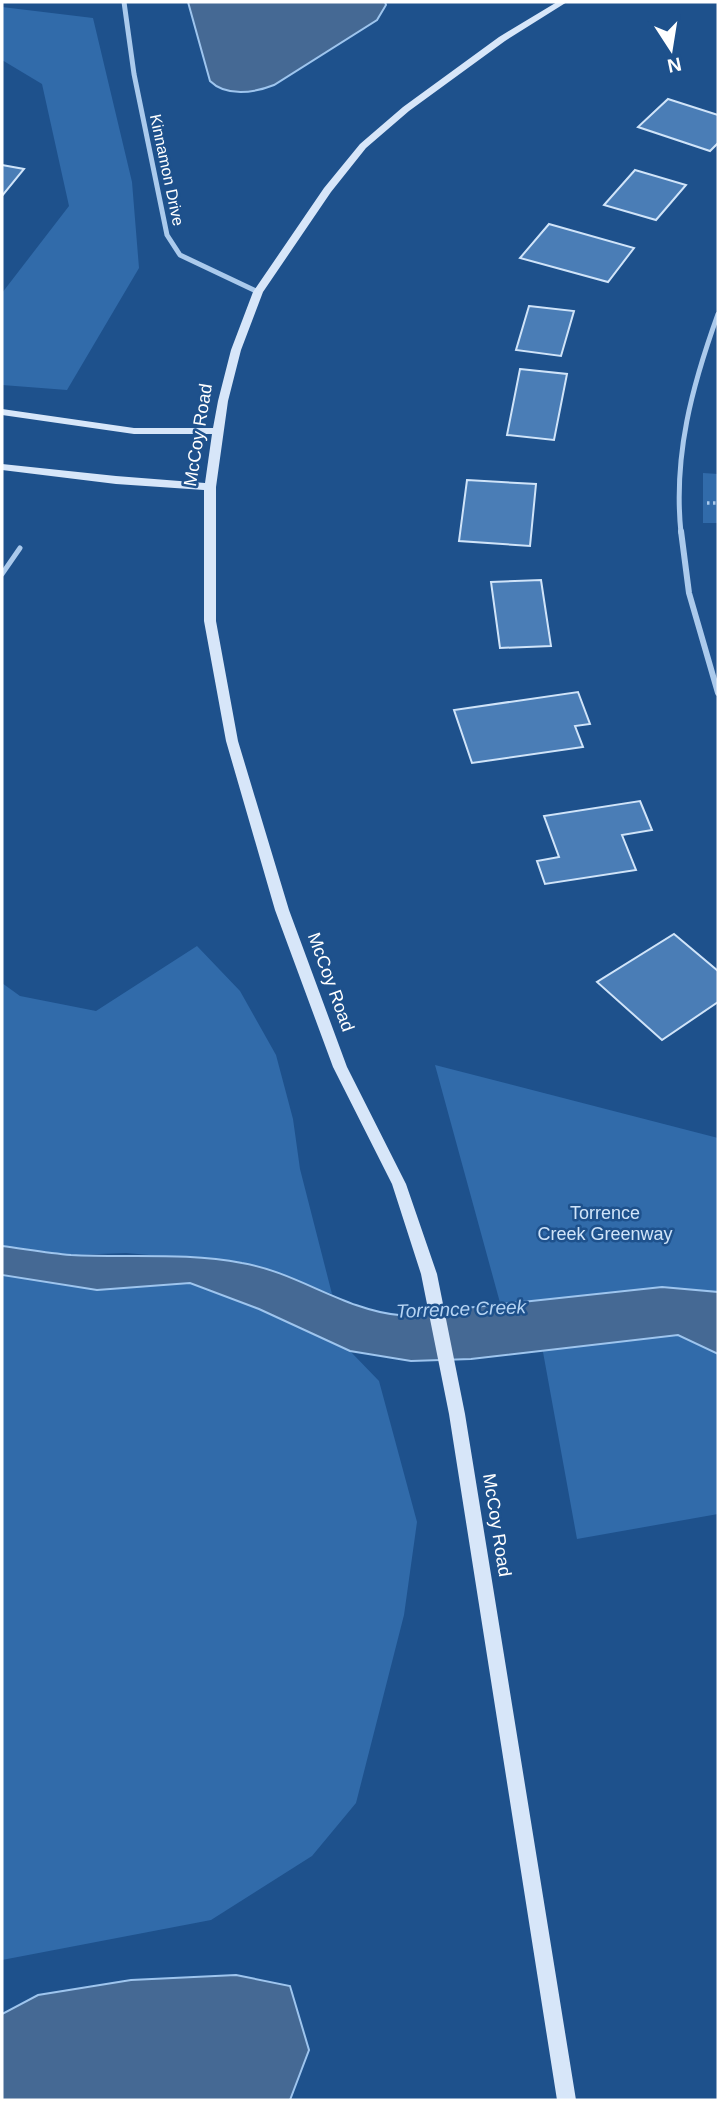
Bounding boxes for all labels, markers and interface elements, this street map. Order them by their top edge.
north arrow [636,14,706,84]
text: N [666,53,683,77]
street label: Kinnamon Drive [147,113,187,228]
street label: McCoy Road [180,382,216,488]
street label: McCoy Road [304,930,358,1034]
park label: Torrence Creek Greenway [537,1203,673,1244]
water label: Torrence Creek [396,1296,528,1322]
street label: McCoy Road [479,1472,515,1578]

